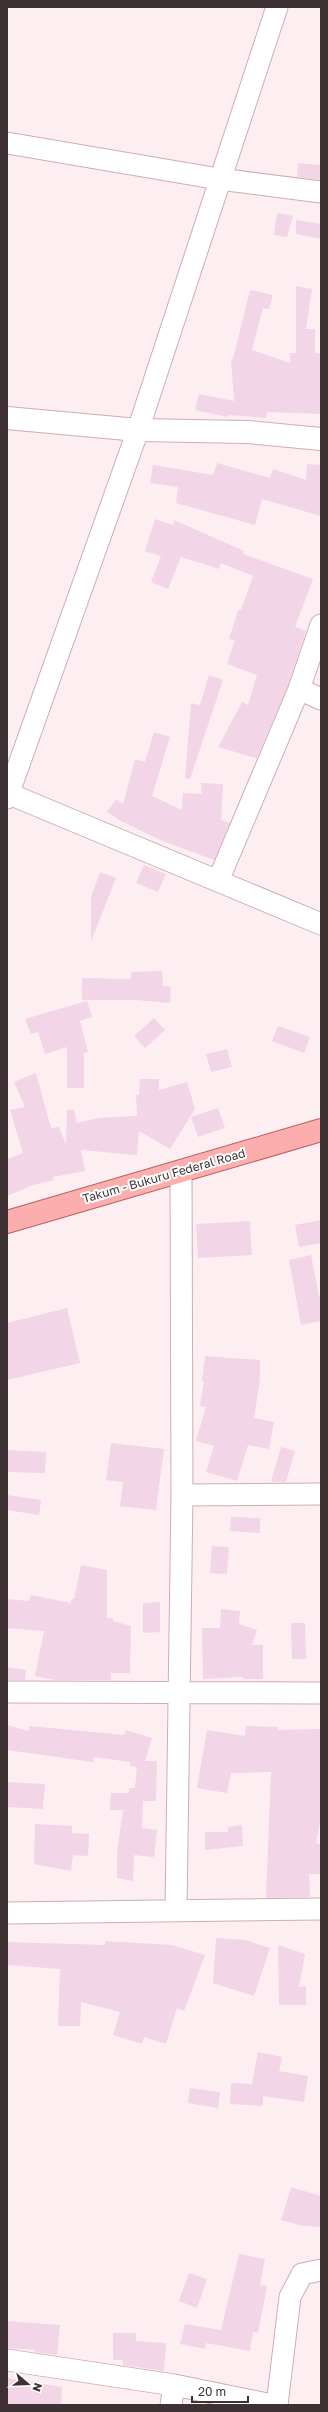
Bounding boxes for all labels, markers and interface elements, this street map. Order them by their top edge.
street label: Takum - Bukuru Federal Road [81,1145,247,1206]
north arrow [8,2364,48,2404]
scale bar [192,2378,248,2404]
text: N [30,2381,45,2393]
text: 20 m [198,2384,226,2399]

